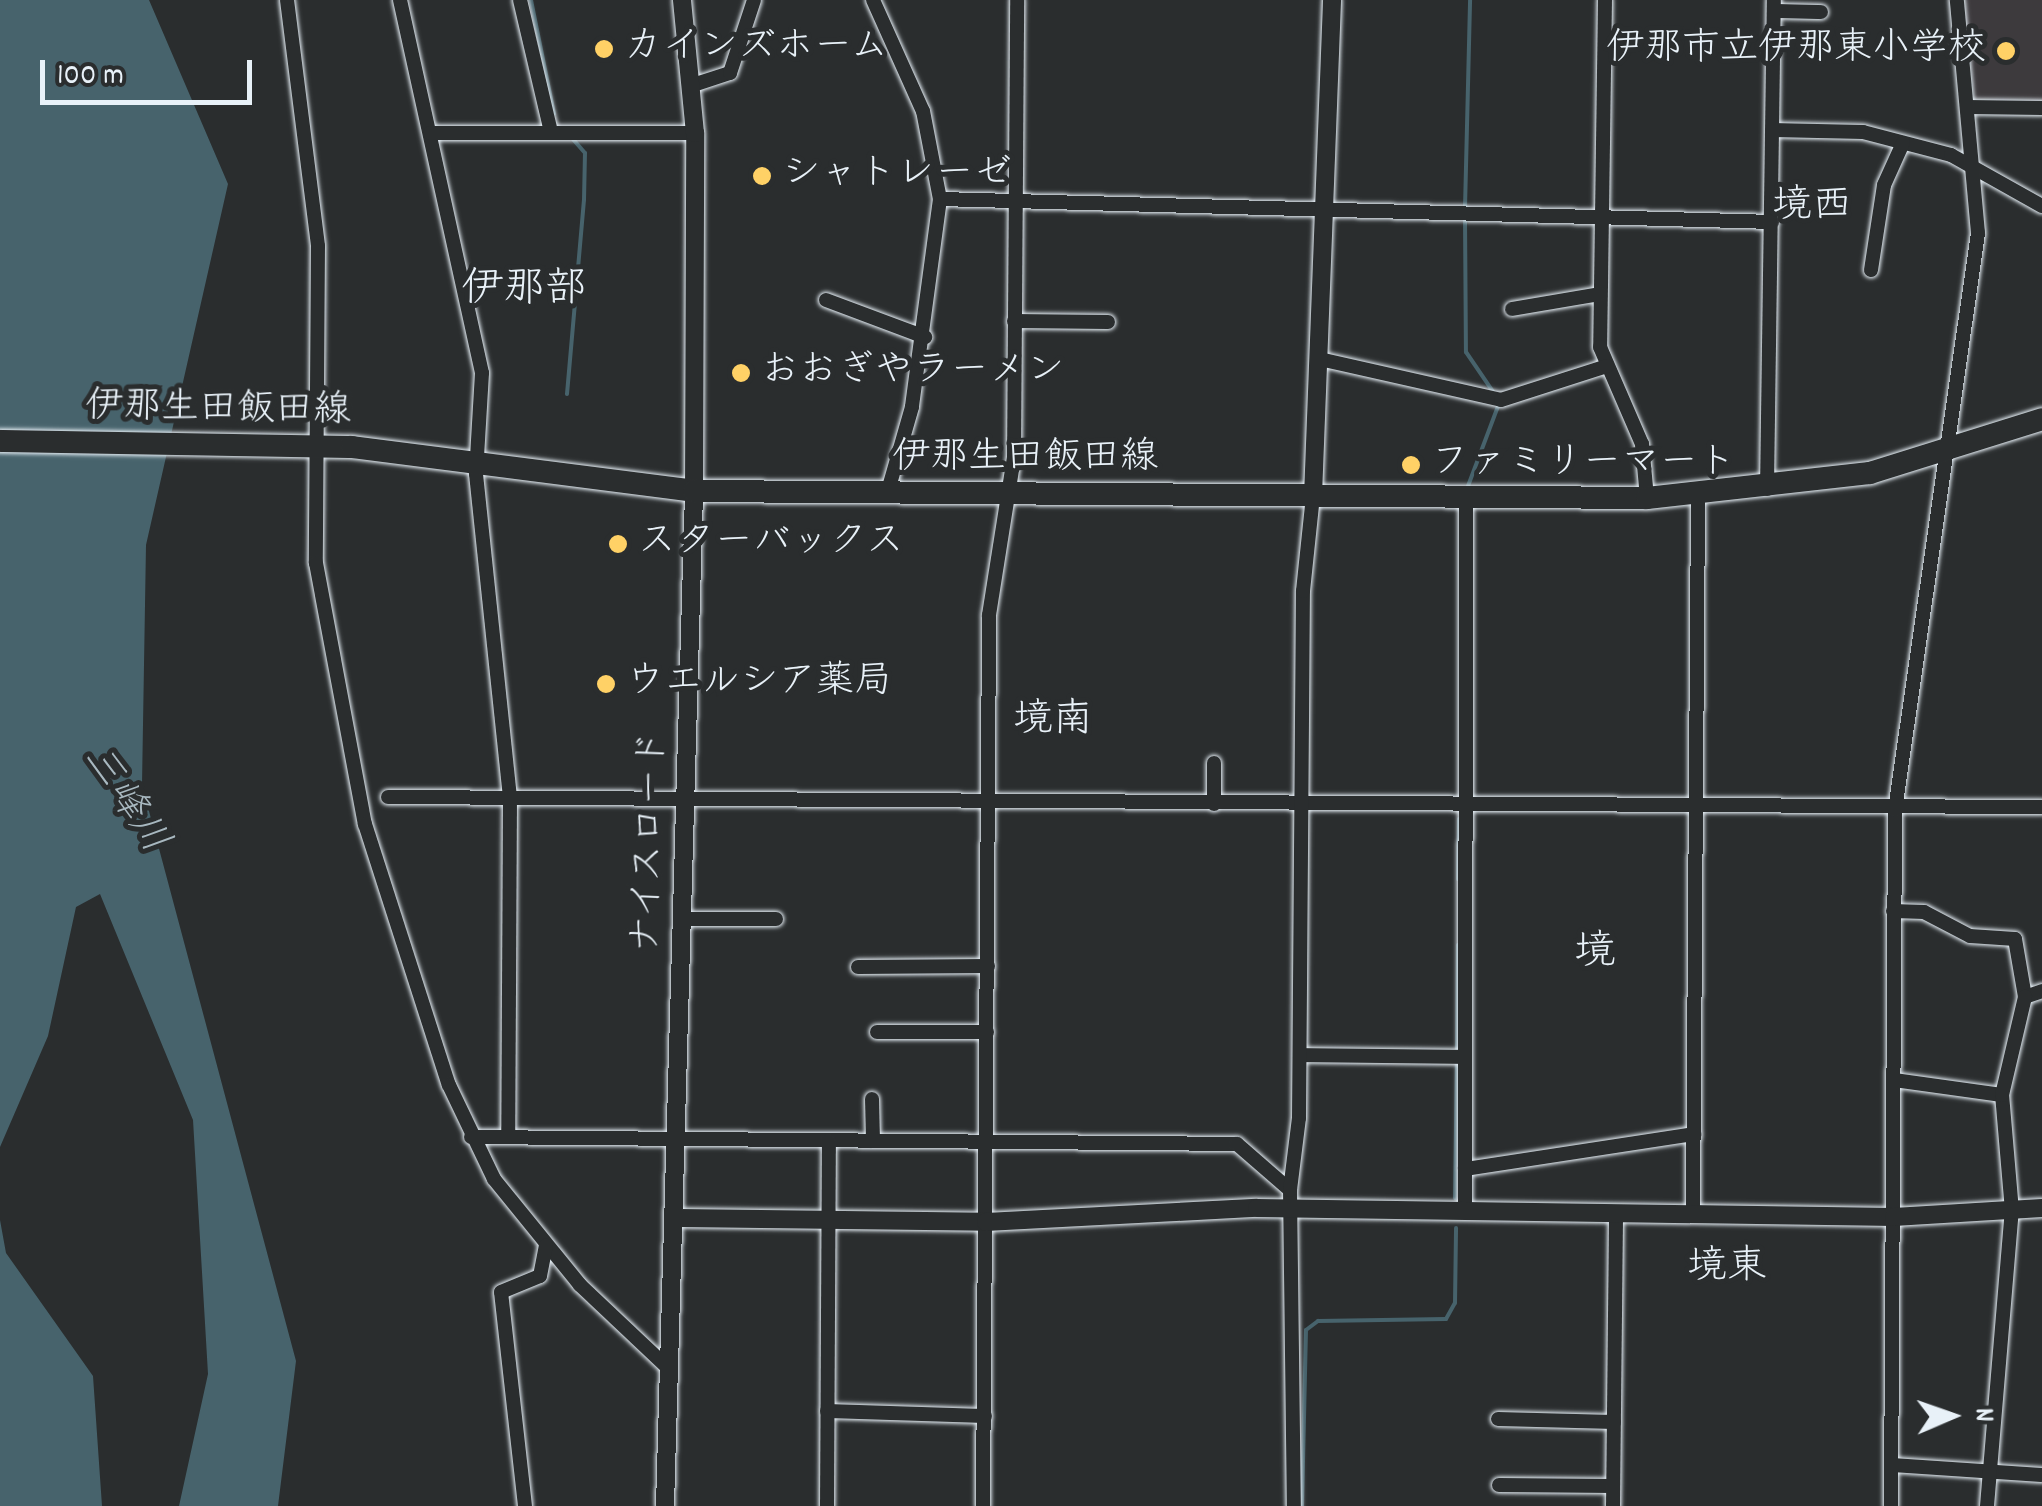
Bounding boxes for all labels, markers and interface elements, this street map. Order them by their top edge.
place label: カインズホーム [624,26,890,72]
place label: 伊那市立伊那東小学校 [1606,28,1986,74]
marker: カインズホーム [593,38,615,60]
scale bar [45,40,258,102]
marker: 伊那市立伊那東小学校 [1995,40,2017,62]
text: 100 m [57,56,124,99]
place label: シャトレーゼ [782,153,1012,199]
marker: シャトレーゼ [751,165,773,187]
district label: 境西 [1772,185,1852,233]
district label: 伊那部 [461,267,587,317]
place label: おおぎやラーメン [761,350,1065,396]
marker: おおぎやラーメン [730,362,752,384]
street label: 伊那生田飯田線 [85,386,351,436]
street label: 伊那生田飯田線 [892,437,1158,483]
place label: ファミリーマート [1431,442,1735,488]
marker: ファミリーマート [1400,454,1422,476]
place label: スターバックス [638,521,904,567]
marker: スターバックス [607,533,629,555]
place label: ウエルシア薬局 [626,661,892,707]
marker: ウエルシア薬局 [595,673,617,695]
district label: 境南 [1013,699,1093,747]
street label: ナイスロード [625,727,679,957]
water label: 三峰川 [70,738,176,864]
district label: 境 [1574,930,1616,980]
district label: 境東 [1687,1246,1767,1294]
north arrow [1902,1366,2002,1466]
text: N [1962,1407,2002,1423]

